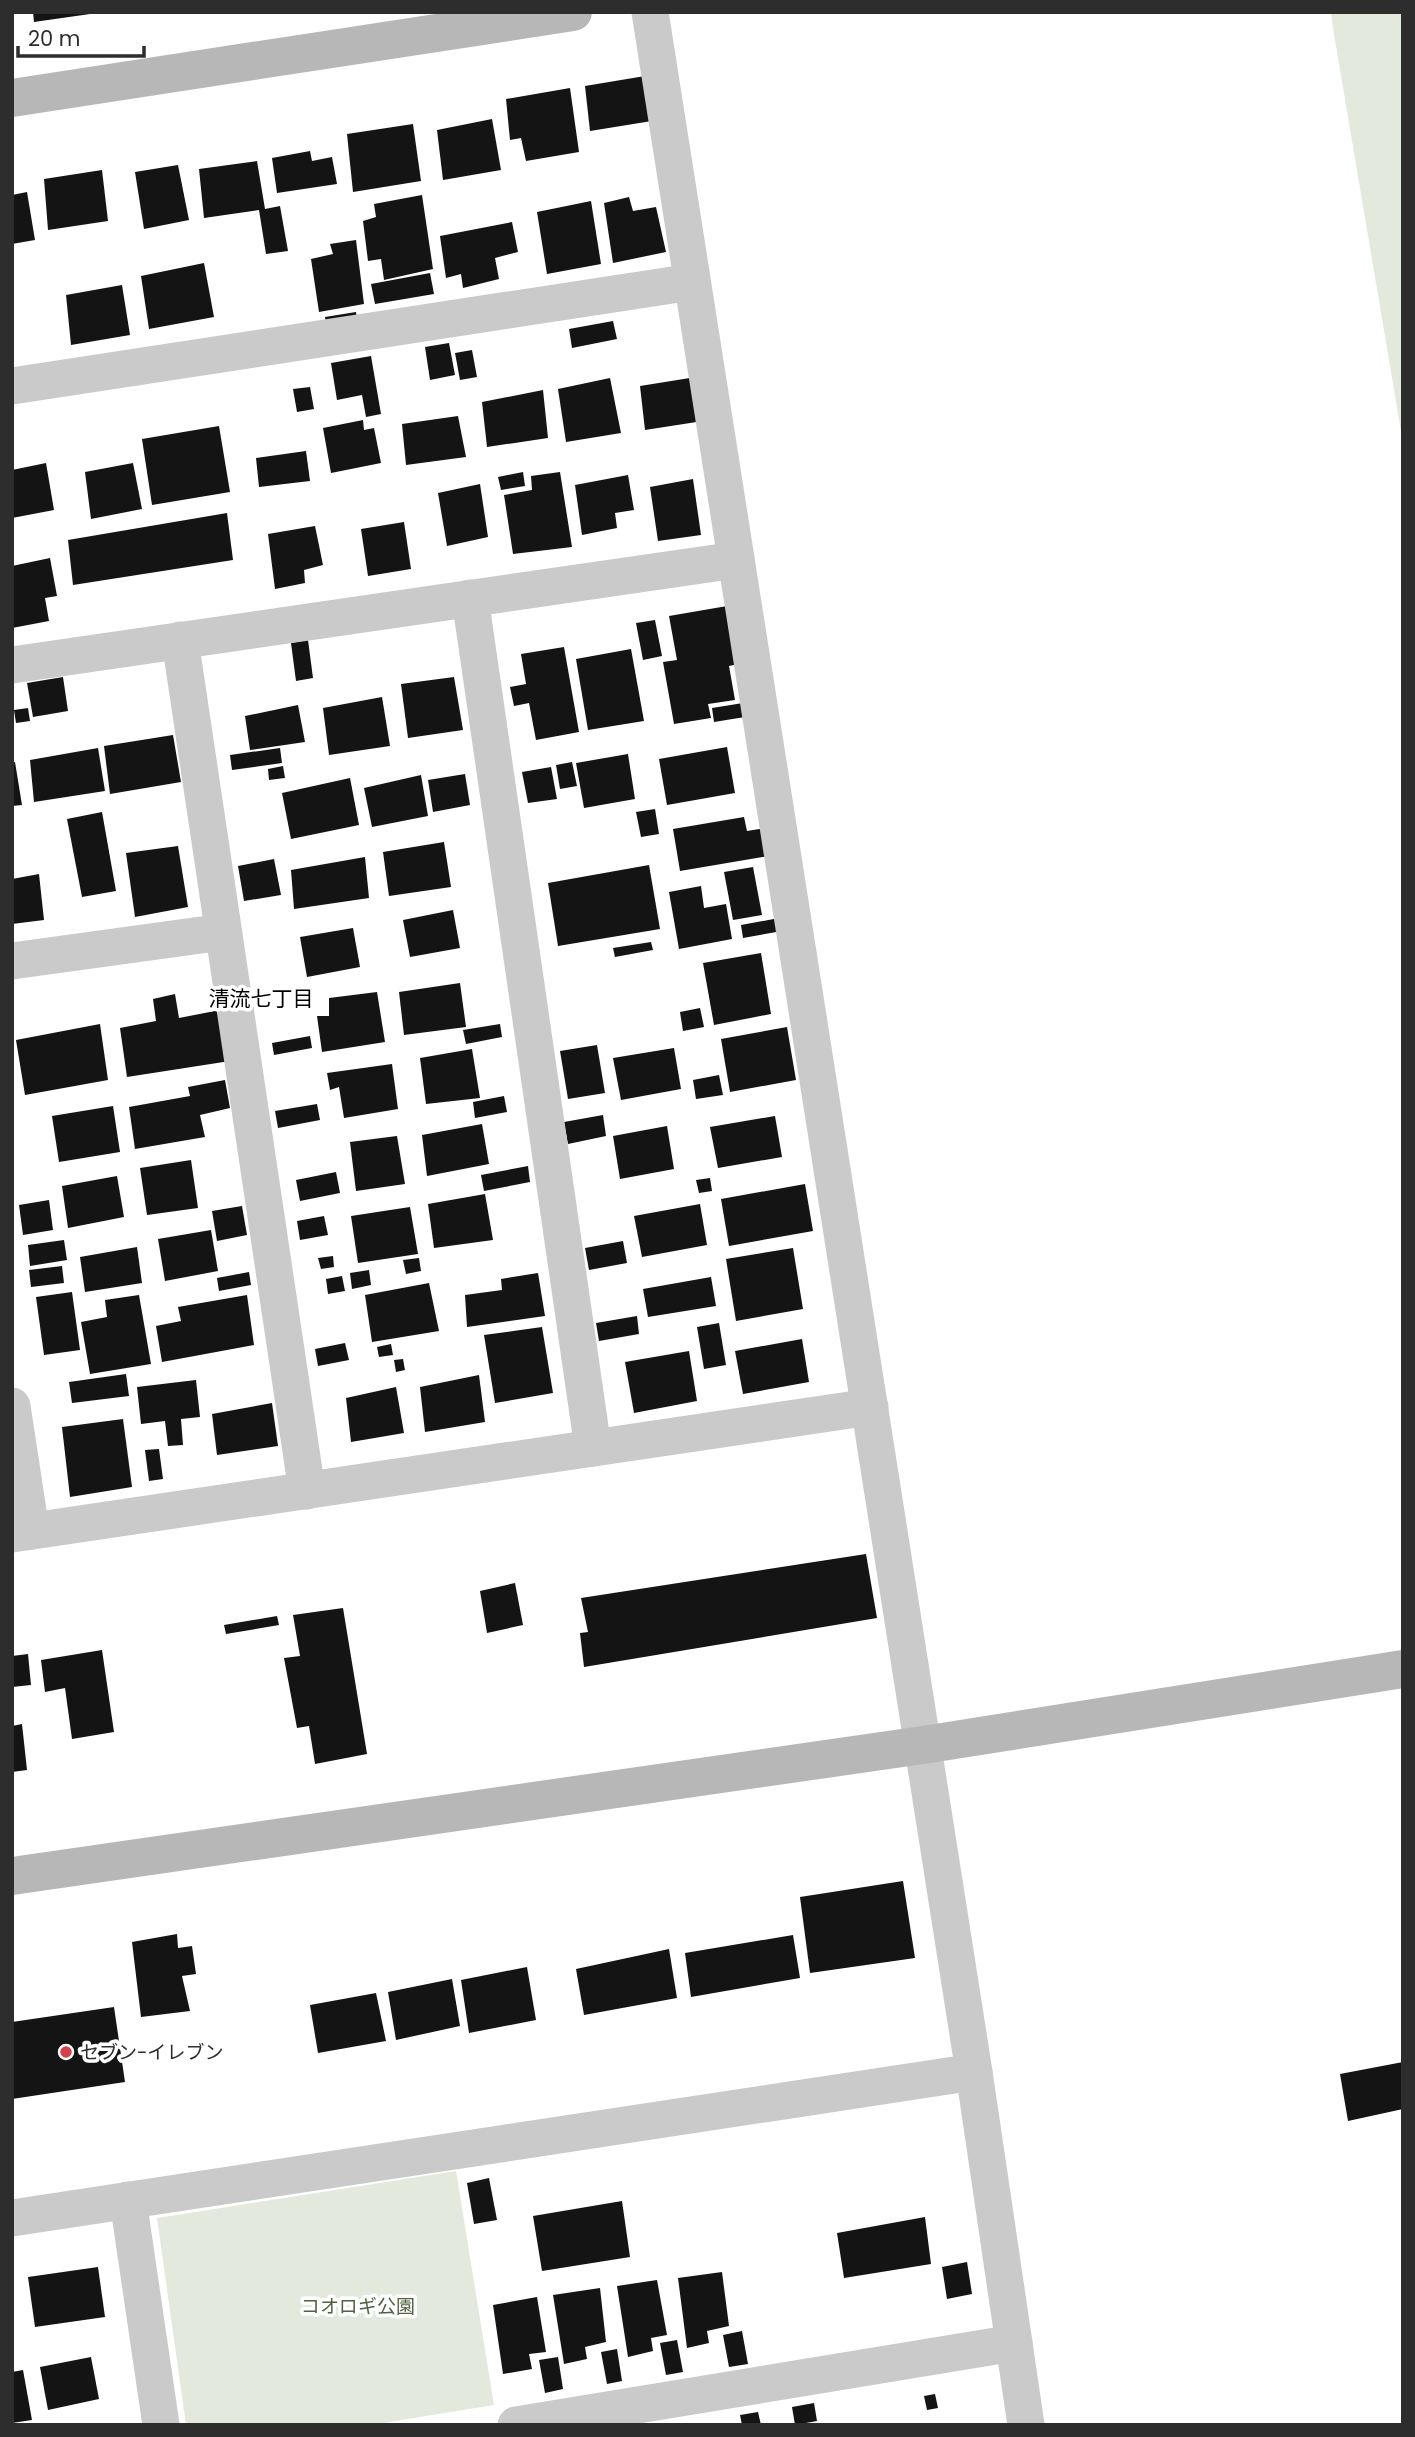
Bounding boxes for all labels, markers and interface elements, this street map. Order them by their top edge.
scale bar [18,14,144,58]
text: 20 m [28,24,81,53]
district label: 清流七丁目 [209,984,314,1013]
place label: セブン-イレブン [80,2039,223,2066]
marker: セブン-イレブン [58,2044,74,2060]
park label: コオロギ公園 [301,2293,415,2320]

